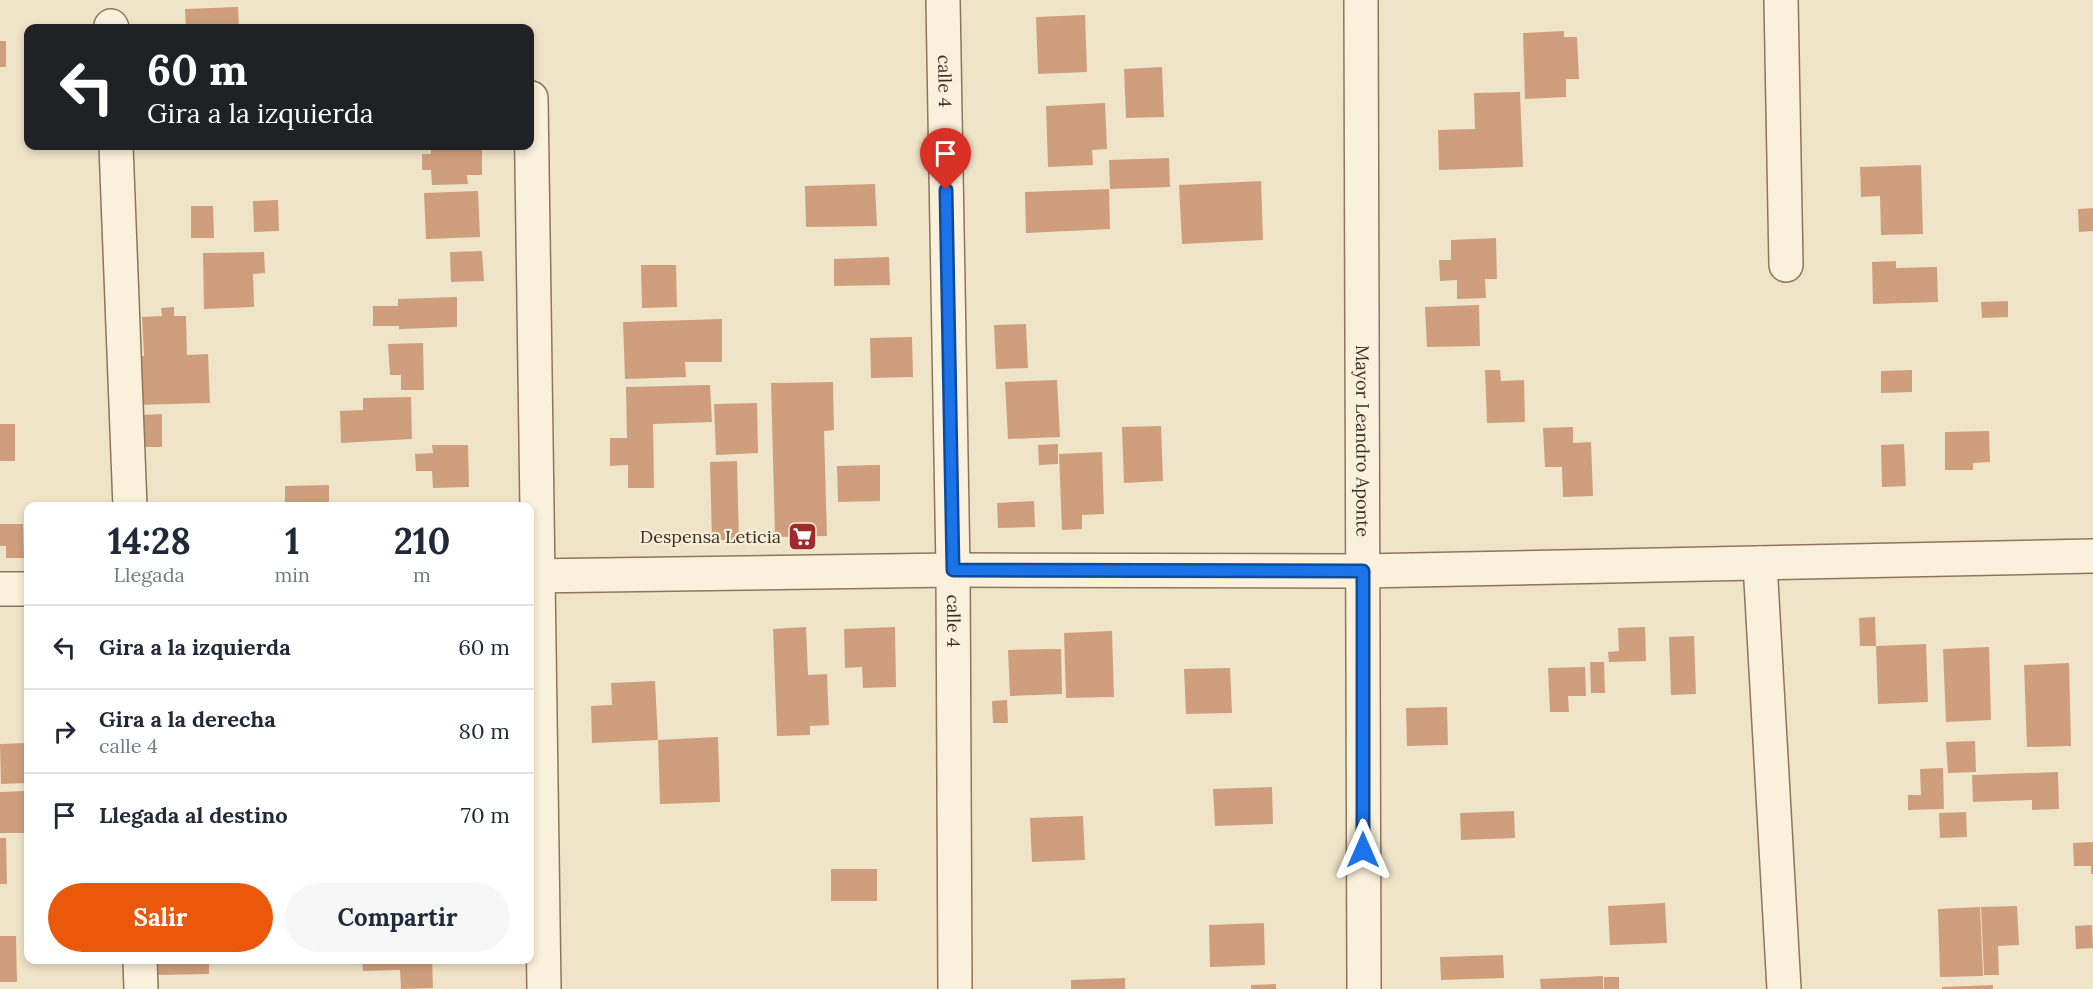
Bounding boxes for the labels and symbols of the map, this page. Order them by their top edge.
street label: calle 4 [933,54,957,108]
pin [920,128,971,190]
street label: Mayor Leandro Aponte [1351,345,1375,537]
supermarket icon: Despensa Leticia [786,521,818,553]
place label: Despensa Leticia [640,525,781,548]
street label: calle 4 [942,594,965,648]
position arrow [1331,818,1395,882]

